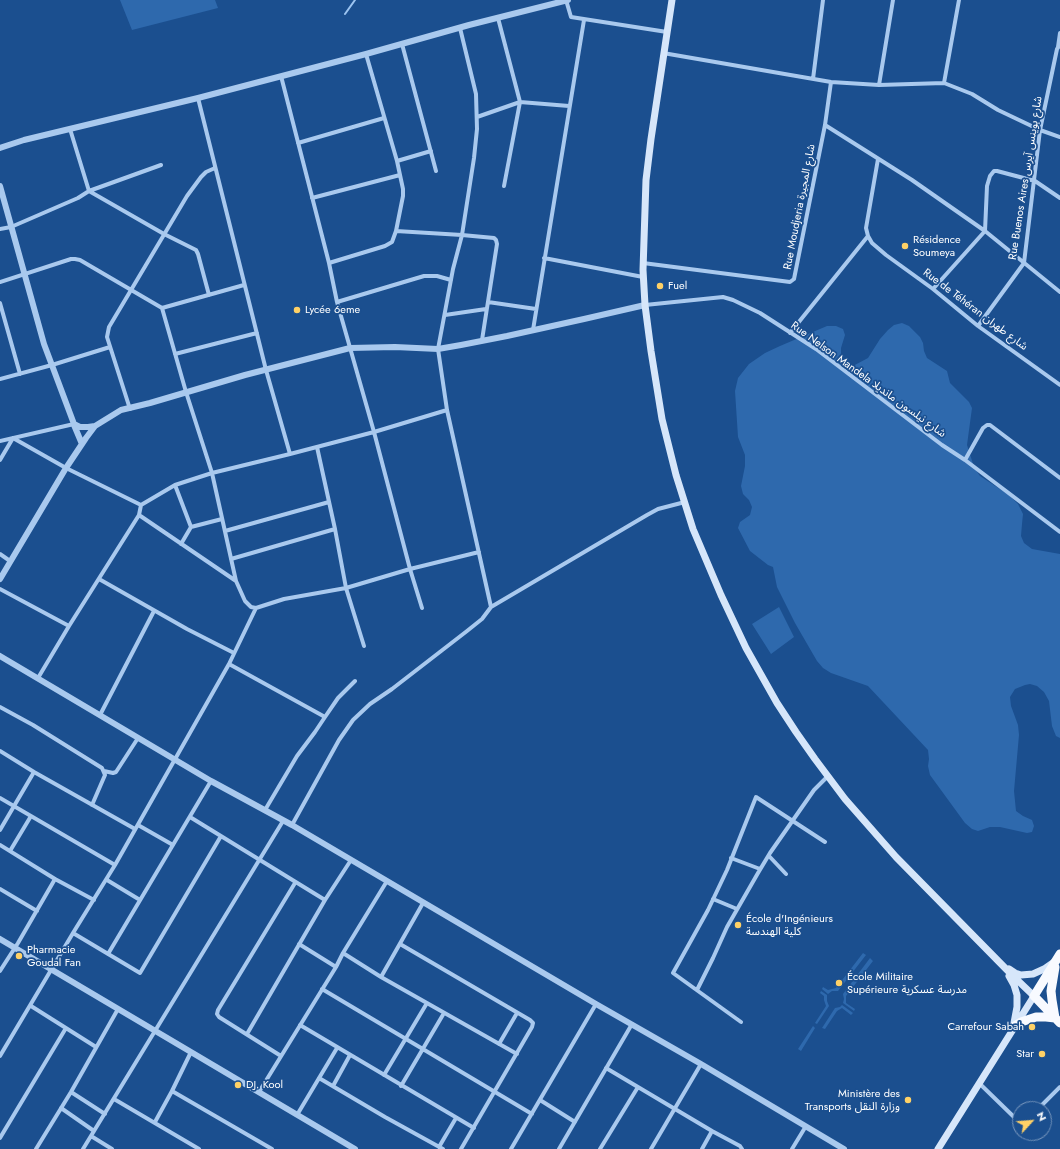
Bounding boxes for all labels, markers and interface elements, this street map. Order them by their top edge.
street label: Rue Buenos Aires شارع بوينس آيرس [1007,95,1045,261]
street label: Rue Moudjeria شارع المجيرة [781,143,819,271]
place label: Résidence Soumeya [913,233,961,259]
marker: Résidence Soumeya [900,241,910,251]
street label: Rue de Téhéran شارع طهران [920,266,1030,354]
place label: Fuel [668,279,687,293]
marker: Fuel [655,281,665,291]
place label: Lycée 6eme [305,303,360,317]
marker: Lycée 6eme [292,305,302,315]
street label: Rue Nelson Mandela شارع نيلسون مانديلا [788,319,948,441]
place label: École d'Ingénieurs كلية الهندسة [746,912,833,938]
marker: École d'Ingénieurs كلية الهندسة [733,920,743,930]
place label: Pharmacie Goudal Fan [27,943,81,969]
marker: Pharmacie Goudal Fan [14,951,24,961]
place label: École Militaire Supérieure مدرسة عسكرية [847,970,967,996]
marker: École Militaire Supérieure مدرسة عسكرية [834,978,844,988]
place label: Carrefour Sabah [947,1020,1024,1034]
marker: Carrefour Sabah [1027,1022,1037,1032]
place label: Star [1016,1047,1034,1061]
marker: Star [1037,1049,1047,1059]
place label: DJ. Kool [246,1078,283,1092]
marker: DJ. Kool [233,1080,243,1090]
place label: Ministère des Transports وزارة النقل [805,1087,900,1113]
marker: Ministère des Transports وزارة النقل [903,1095,913,1105]
north arrow [1012,1101,1052,1141]
text: N [1033,1109,1051,1124]

